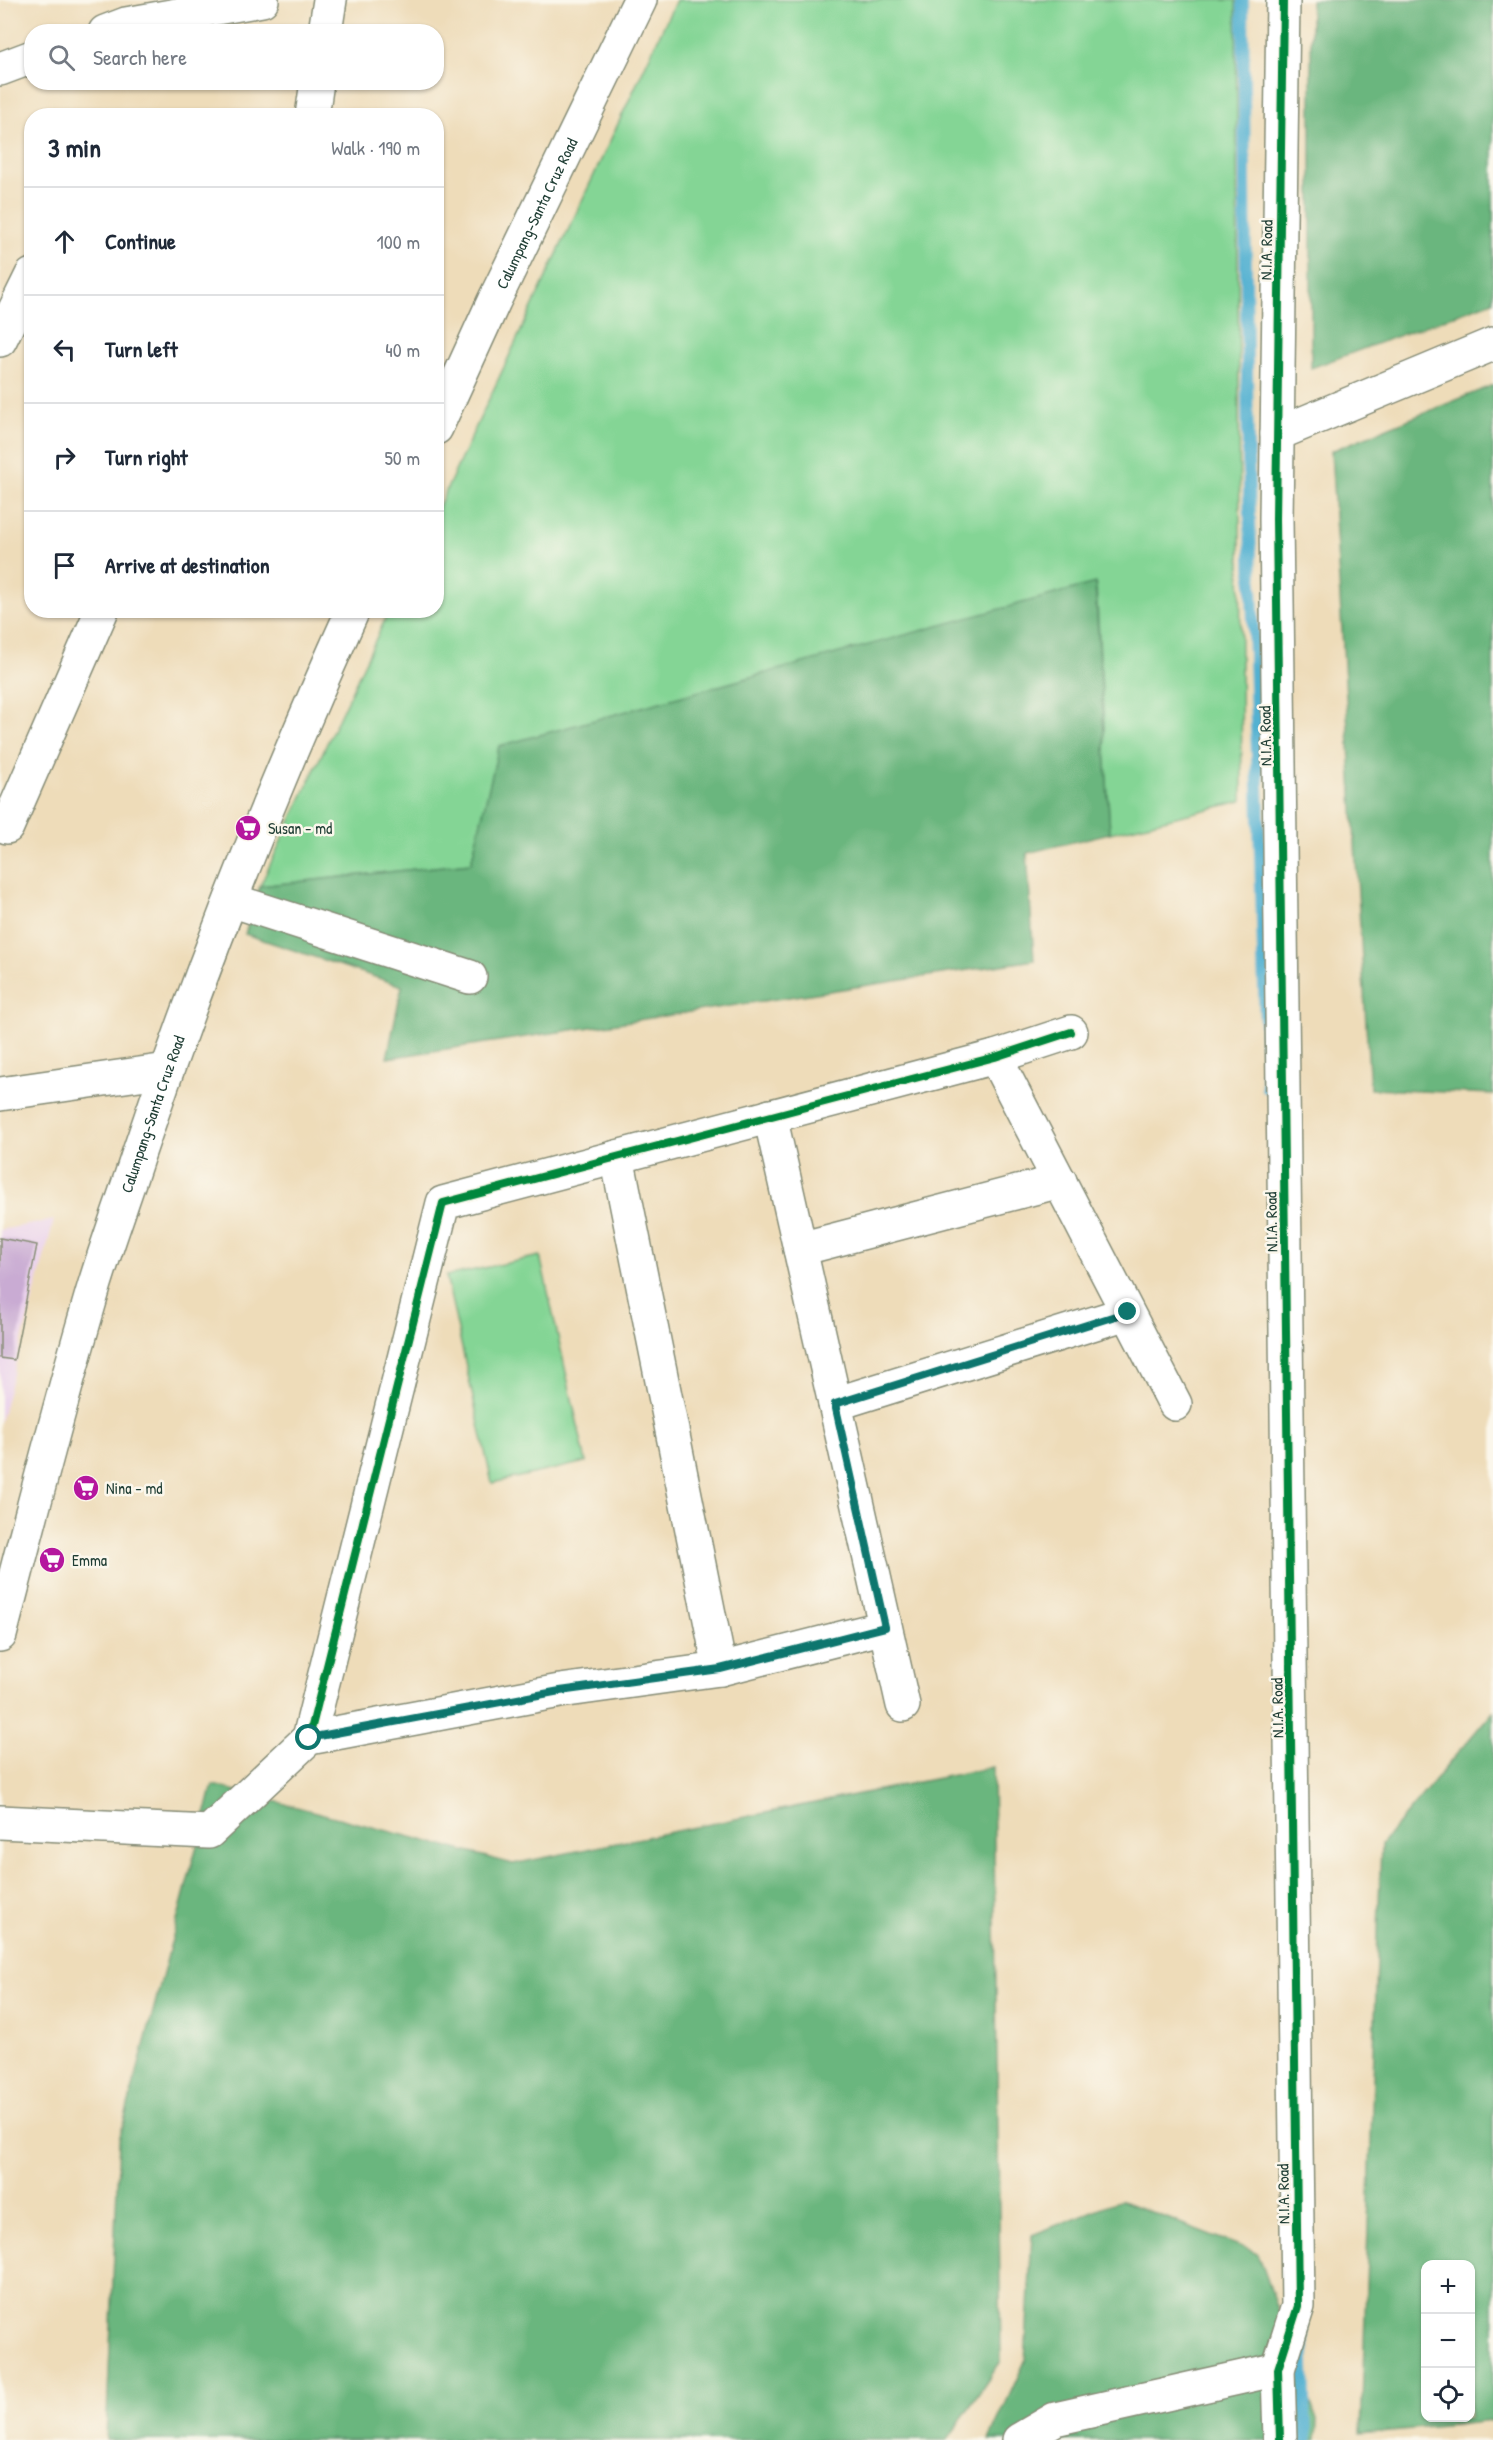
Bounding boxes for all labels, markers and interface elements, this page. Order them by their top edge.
search box [24,24,444,90]
icon: search [45,41,78,74]
text: Search here [93,42,187,72]
text: 3 min [48,130,101,165]
text: Walk · 190 m [331,134,420,161]
street label: Calumpang-Santa Cruz Road [491,134,582,292]
street label: N.I.A. Road [1254,220,1278,280]
icon: ahead [48,225,81,258]
text: Continue [105,226,176,256]
text: 100 m [377,228,420,255]
icon: left [48,333,81,366]
text: Turn left [105,334,178,364]
text: 40 m [385,336,420,363]
icon: right [48,441,81,474]
text: Turn right [105,442,188,472]
text: 50 m [384,444,420,471]
icon: arrive [48,549,81,582]
text: Arrive at destination [105,550,270,580]
street label: N.I.A. Road [1253,706,1277,766]
supermarket icon: Susan - md [233,813,263,843]
place label: Susan - md [268,817,332,839]
street label: Calumpang-Santa Cruz Road [115,1032,190,1196]
street label: N.I.A. Road [1259,1192,1283,1252]
route end [1114,1298,1140,1324]
supermarket icon: Nina - md [71,1473,101,1503]
place label: Nina - md [106,1477,163,1499]
supermarket icon: Emma [37,1545,67,1575]
place label: Emma [72,1549,107,1571]
street label: N.I.A. Road [1265,1678,1289,1738]
route start [295,1724,321,1750]
street label: N.I.A. Road [1271,2164,1295,2224]
map controls [1421,2260,1475,2422]
button: + [1421,2260,1475,2314]
button: − [1421,2314,1475,2368]
button: locate [1421,2368,1475,2422]

